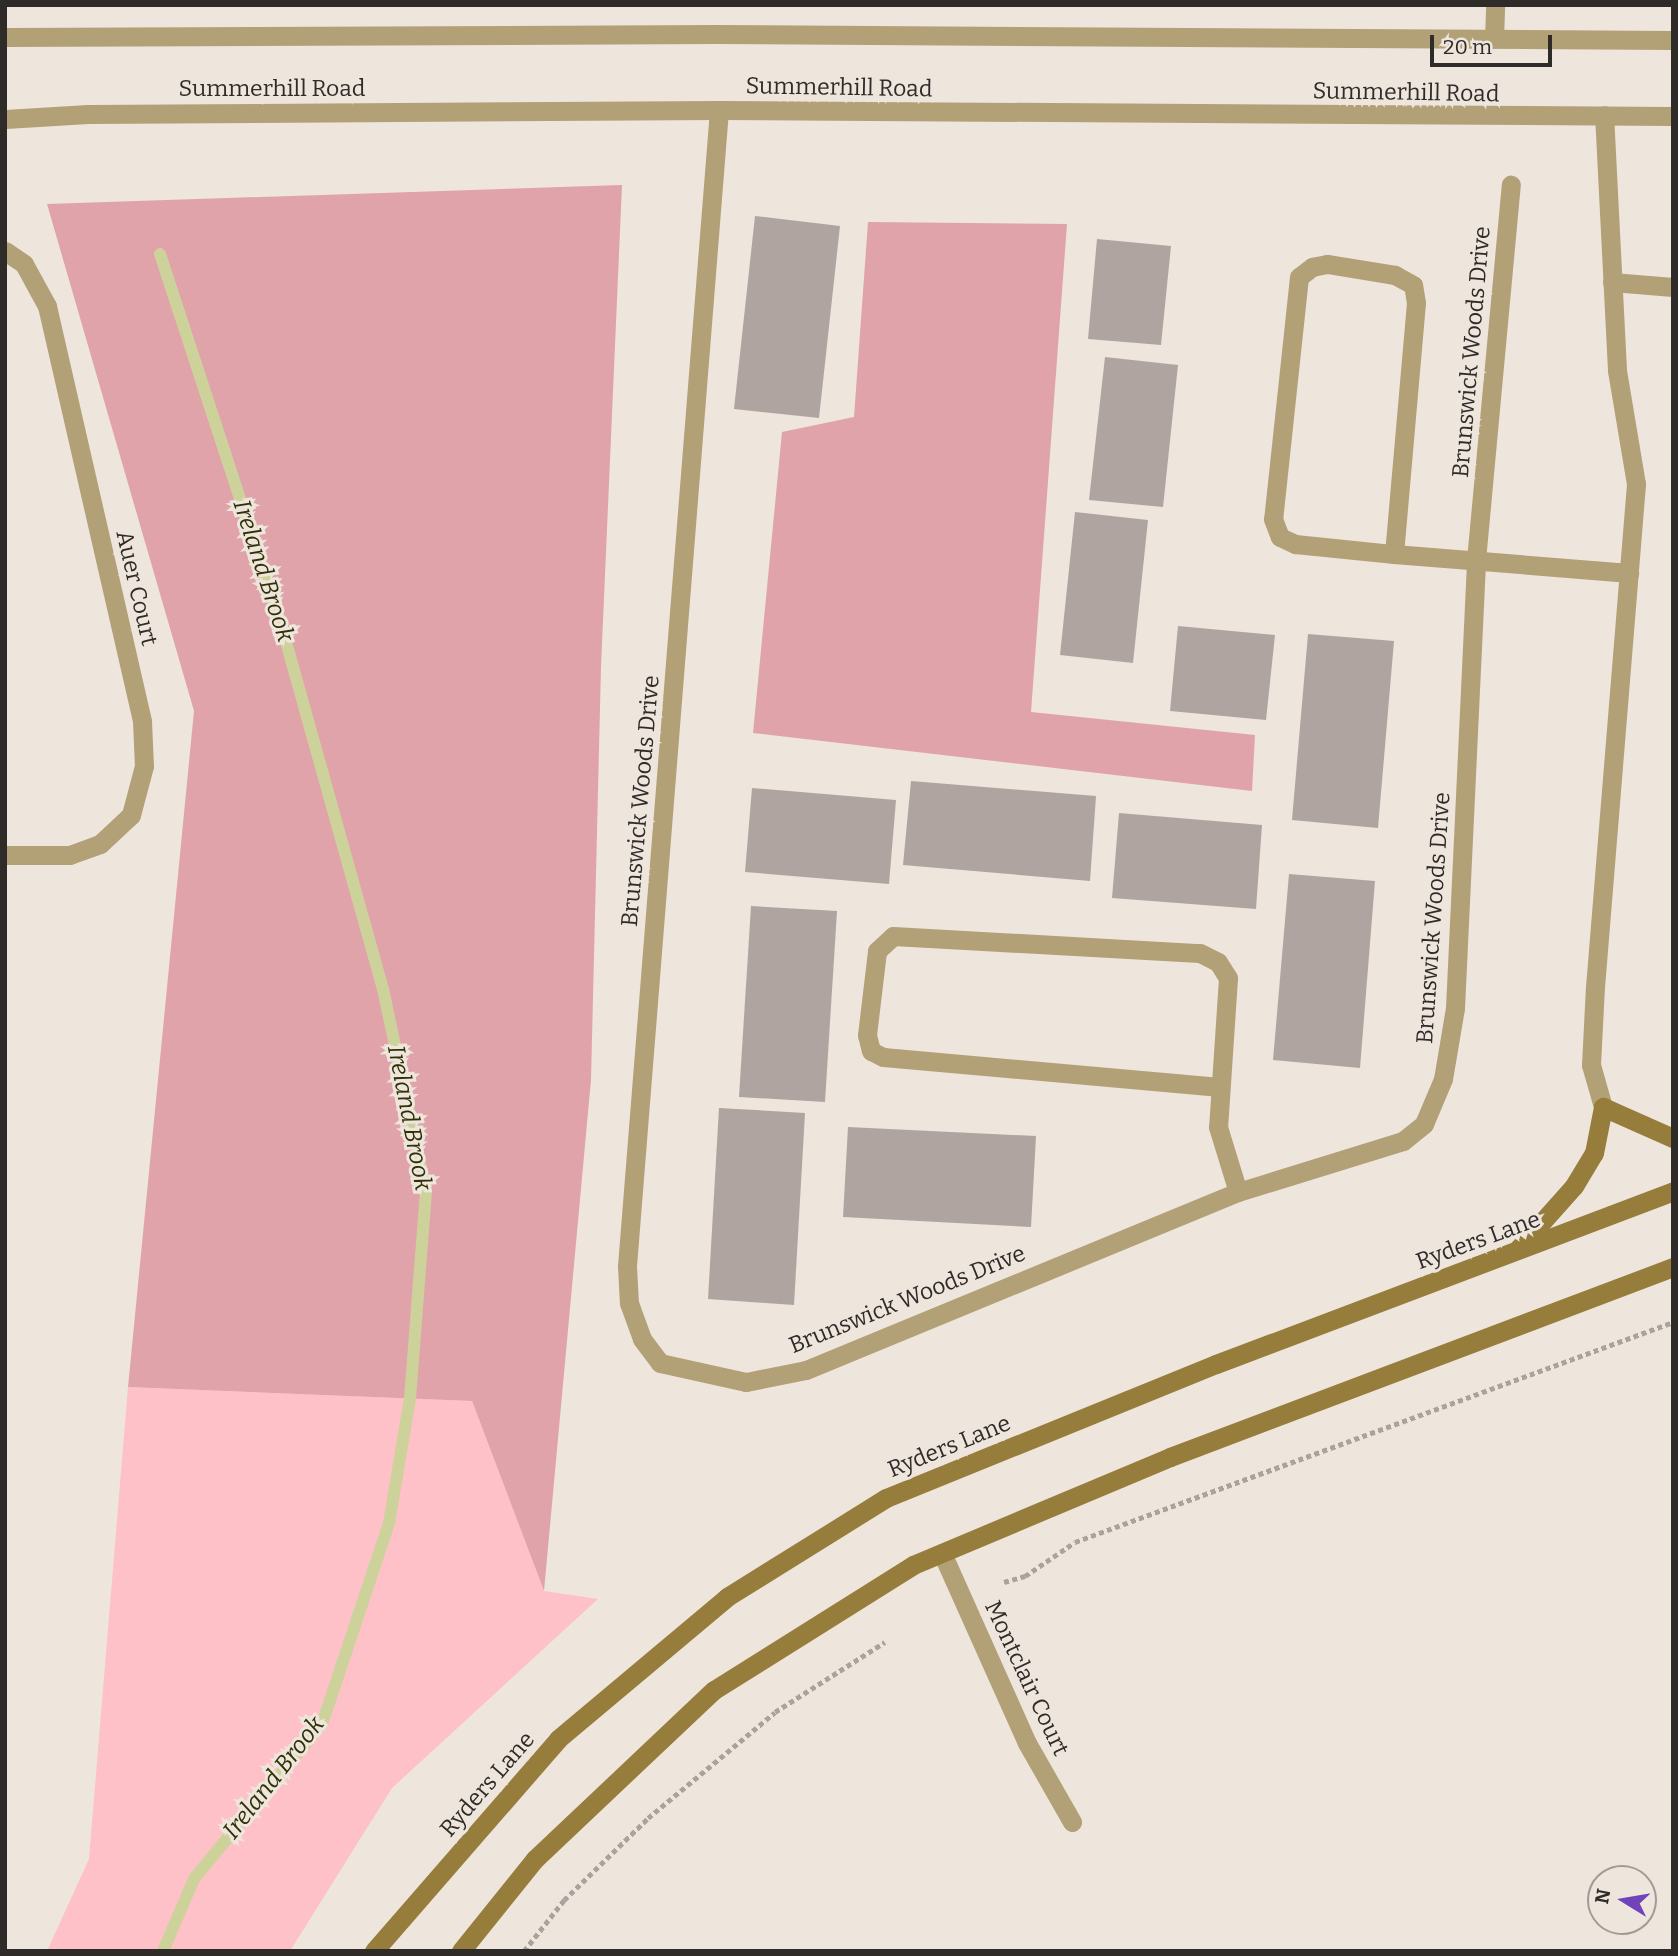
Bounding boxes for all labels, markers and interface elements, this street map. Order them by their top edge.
scale bar [1433,21,1556,65]
text: 20 m [1443,34,1492,60]
street label: Summerhill Road [745,72,933,102]
street label: Summerhill Road [179,74,365,102]
street label: Summerhill Road [1312,77,1500,107]
street label: Brunswick Woods Drive [1446,225,1496,479]
water label: Ireland Brook [227,496,299,646]
street label: Auer Court [110,528,164,648]
street label: Brunswick Woods Drive [615,674,665,928]
street label: Brunswick Woods Drive [1410,791,1456,1045]
water label: Ireland Brook [381,1043,437,1193]
street label: Ryders Lane [1412,1205,1544,1275]
street label: Brunswick Woods Drive [785,1239,1029,1359]
street label: Ryders Lane [884,1409,1014,1483]
street label: Montclair Court [979,1596,1075,1760]
water label: Ireland Brook [217,1711,331,1845]
street label: Ryders Lane [434,1726,540,1842]
north arrow [1587,1865,1657,1935]
text: N [1590,1887,1616,1906]

